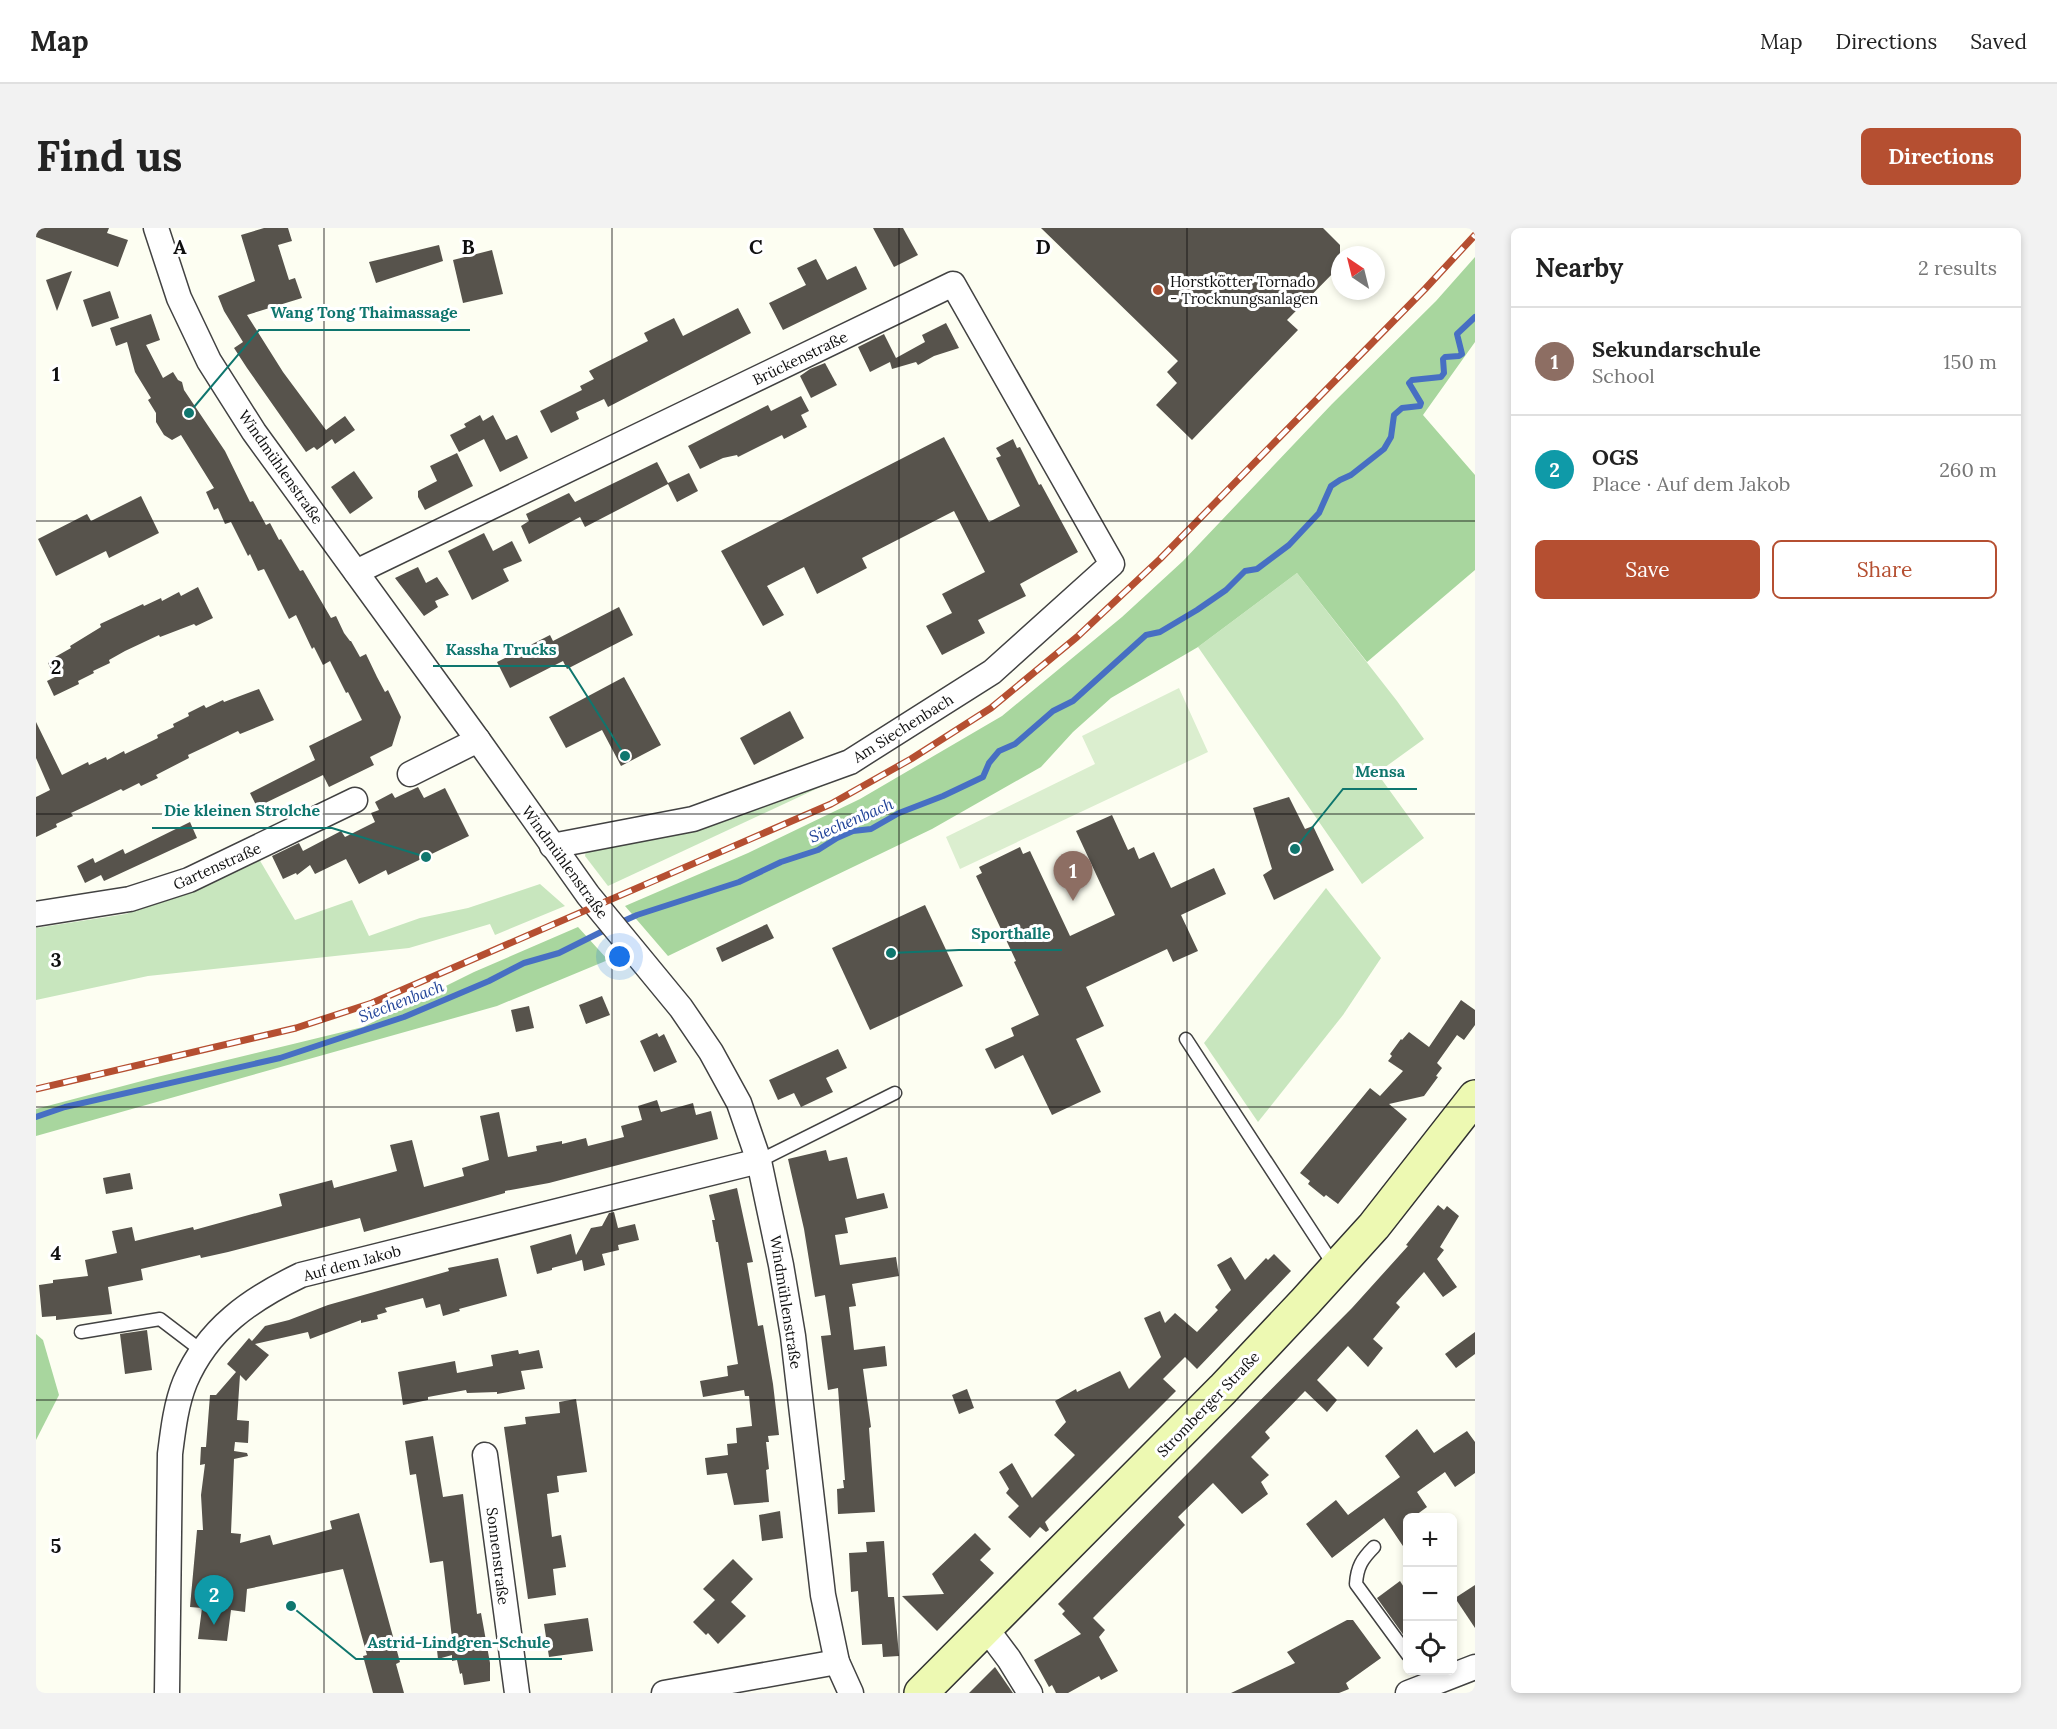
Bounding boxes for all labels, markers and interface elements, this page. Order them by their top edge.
text: Map [30,23,89,59]
text: Map [1760,28,1803,55]
text: Directions [1836,28,1937,55]
text: Saved [1970,28,2027,55]
button: Directions [1861,128,2021,185]
text: Find us [36,129,182,183]
text: A [173,234,187,259]
text: B [461,234,475,259]
text: C [749,234,763,259]
text: D [1035,234,1051,259]
north arrow [1331,246,1385,300]
text: Nearby [1535,251,1623,284]
text: 2 results [1918,255,1997,280]
place label: Horstkötter Tornado - Trocknungsanlagen [1170,272,1318,308]
marker: Horstkötter Tornado - Trocknungsanlagen [1151,283,1165,297]
callout: Wang Tong Thaimassage [259,296,470,330]
text: Wang Tong Thaimassage [270,302,458,322]
street label: Brückenstraße [750,327,850,389]
text: Sekundarschule [1592,335,1761,363]
text: 1 [1550,349,1559,374]
text: 150 m [1943,349,1997,374]
text: 1 [52,361,60,386]
text: School [1592,363,1655,388]
street label: Windmühlenstraße [235,406,327,528]
text: OGS [1592,443,1639,471]
text: 2 [1549,457,1560,482]
text: 260 m [1939,457,1997,482]
text: Place · Auf dem Jakob [1592,471,1791,496]
button: Save [1535,540,1760,599]
button: Share [1772,540,1997,599]
callout: Kassha Trucks [433,632,568,666]
text: Kassha Trucks [445,639,557,659]
text: 2 [51,654,61,679]
street label: Am Siechenbach [848,689,957,767]
callout: Mensa [1343,755,1417,789]
text: Mensa [1355,761,1406,781]
water label: Siechenbach [806,793,896,847]
callout: Die kleinen Strolche [152,794,332,828]
text: Die kleinen Strolche [164,800,320,820]
street label: Windmühlenstraße [518,802,612,922]
street label: Gartenstraße [170,838,264,894]
pin: 1 [1054,852,1092,901]
callout: Sporthalle [959,916,1062,950]
text: Sporthalle [971,923,1051,943]
your location [605,942,634,971]
text: 3 [50,947,62,972]
water label: Siechenbach [356,976,446,1026]
street label: Windmühlenstraße [766,1234,806,1370]
text: 4 [51,1240,62,1265]
street label: Auf dem Jakob [300,1241,403,1285]
street label: Stromberger Straße [1153,1347,1263,1461]
street label: Sonnenstraße [483,1506,513,1606]
map controls [1403,1513,1457,1675]
button: + [1403,1513,1457,1567]
text: 5 [51,1533,62,1558]
button: − [1403,1567,1457,1621]
pin: 2 [194,1576,234,1625]
button: locate [1403,1621,1457,1675]
callout: Astrid-Lindgren-Schule [356,1625,562,1659]
text: Astrid-Lindgren-Schule [368,1632,551,1652]

